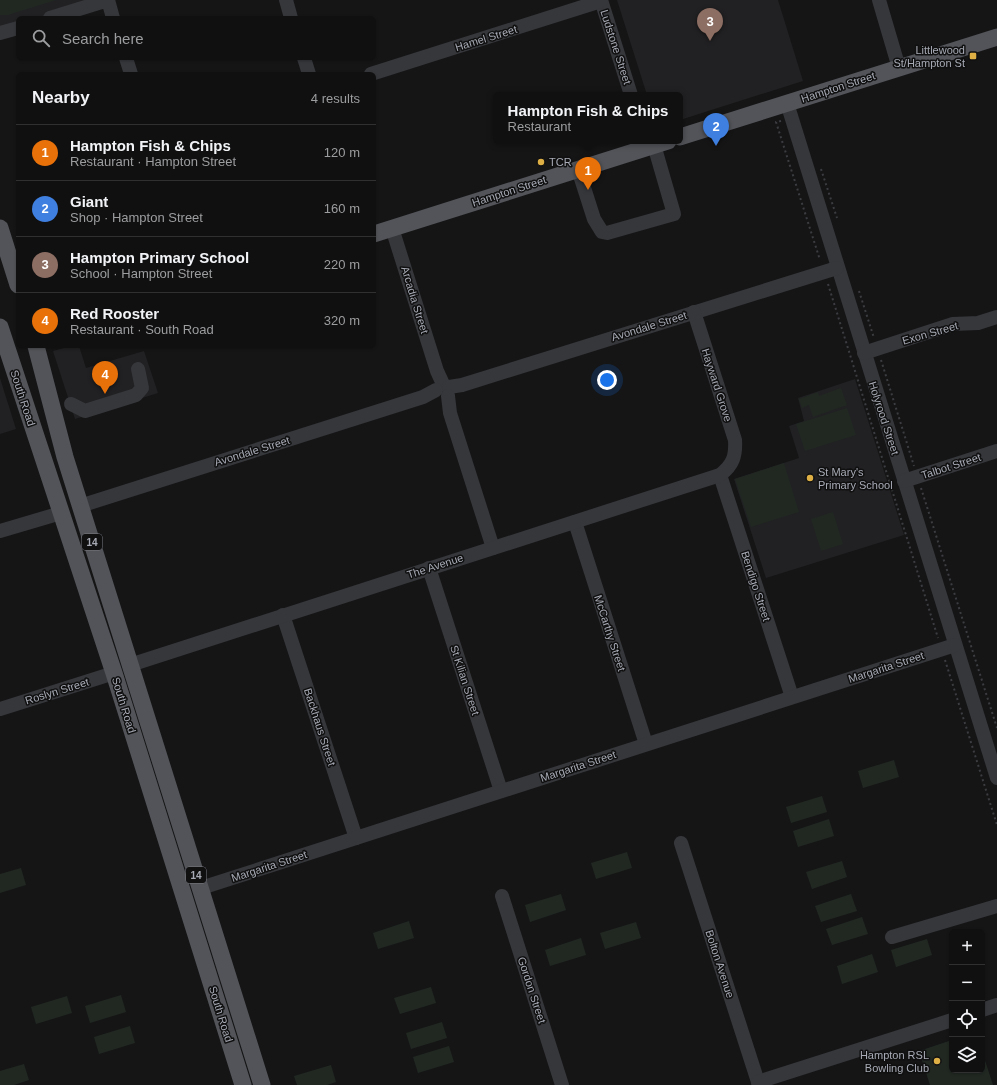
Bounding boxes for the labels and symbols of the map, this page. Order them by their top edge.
street label: Ludstone Street [598,8,634,86]
pin: 3 [697,8,723,41]
street label: Hamel Street [454,23,518,53]
place label: Littlewood St/Hampton St [893,44,965,69]
marker: Littlewood St/Hampton St [968,51,978,61]
street label: Hampton Street [800,69,876,105]
pin: 2 [703,113,729,146]
place label: TCR [549,156,572,168]
marker: TCR [536,157,546,167]
pin: 1 [575,157,601,190]
street label: Hampton Street [471,173,547,209]
street label: Arcadia Street [399,265,431,335]
street label: Avondale Street [610,309,688,343]
street label: Exon Street [901,319,959,347]
street label: Hayward Grove [699,347,735,423]
pin: 4 [92,361,118,394]
street label: South Road [8,369,38,427]
your location [597,370,617,390]
street label: Holyrood Street [866,380,902,456]
street label: Avondale Street [213,434,291,468]
street label: Talbot Street [920,451,982,481]
place label: St Mary's Primary School [818,466,893,491]
marker: St Mary's Primary School [805,473,815,483]
road number: 14 [82,534,102,550]
street label: Bendigo Street [739,550,773,622]
street label: The Avenue [405,551,465,581]
street label: McCarthy Street [592,593,628,673]
street label: St Kilian Street [448,644,482,716]
street label: Margarita Street [847,649,925,685]
street label: South Road [110,675,138,735]
street label: Roslyn Street [24,676,90,706]
street label: Backhaus Street [302,687,338,767]
street label: Margarita Street [539,748,617,784]
street label: Margarita Street [230,848,308,884]
road number: 14 [186,867,206,883]
street label: Bolton Avenue [703,929,737,999]
street label: Gordon Street [516,955,548,1025]
street label: South Road [207,984,235,1044]
place label: Hampton RSL Bowling Club [860,1049,929,1074]
marker: Hampton RSL Bowling Club [932,1056,942,1066]

